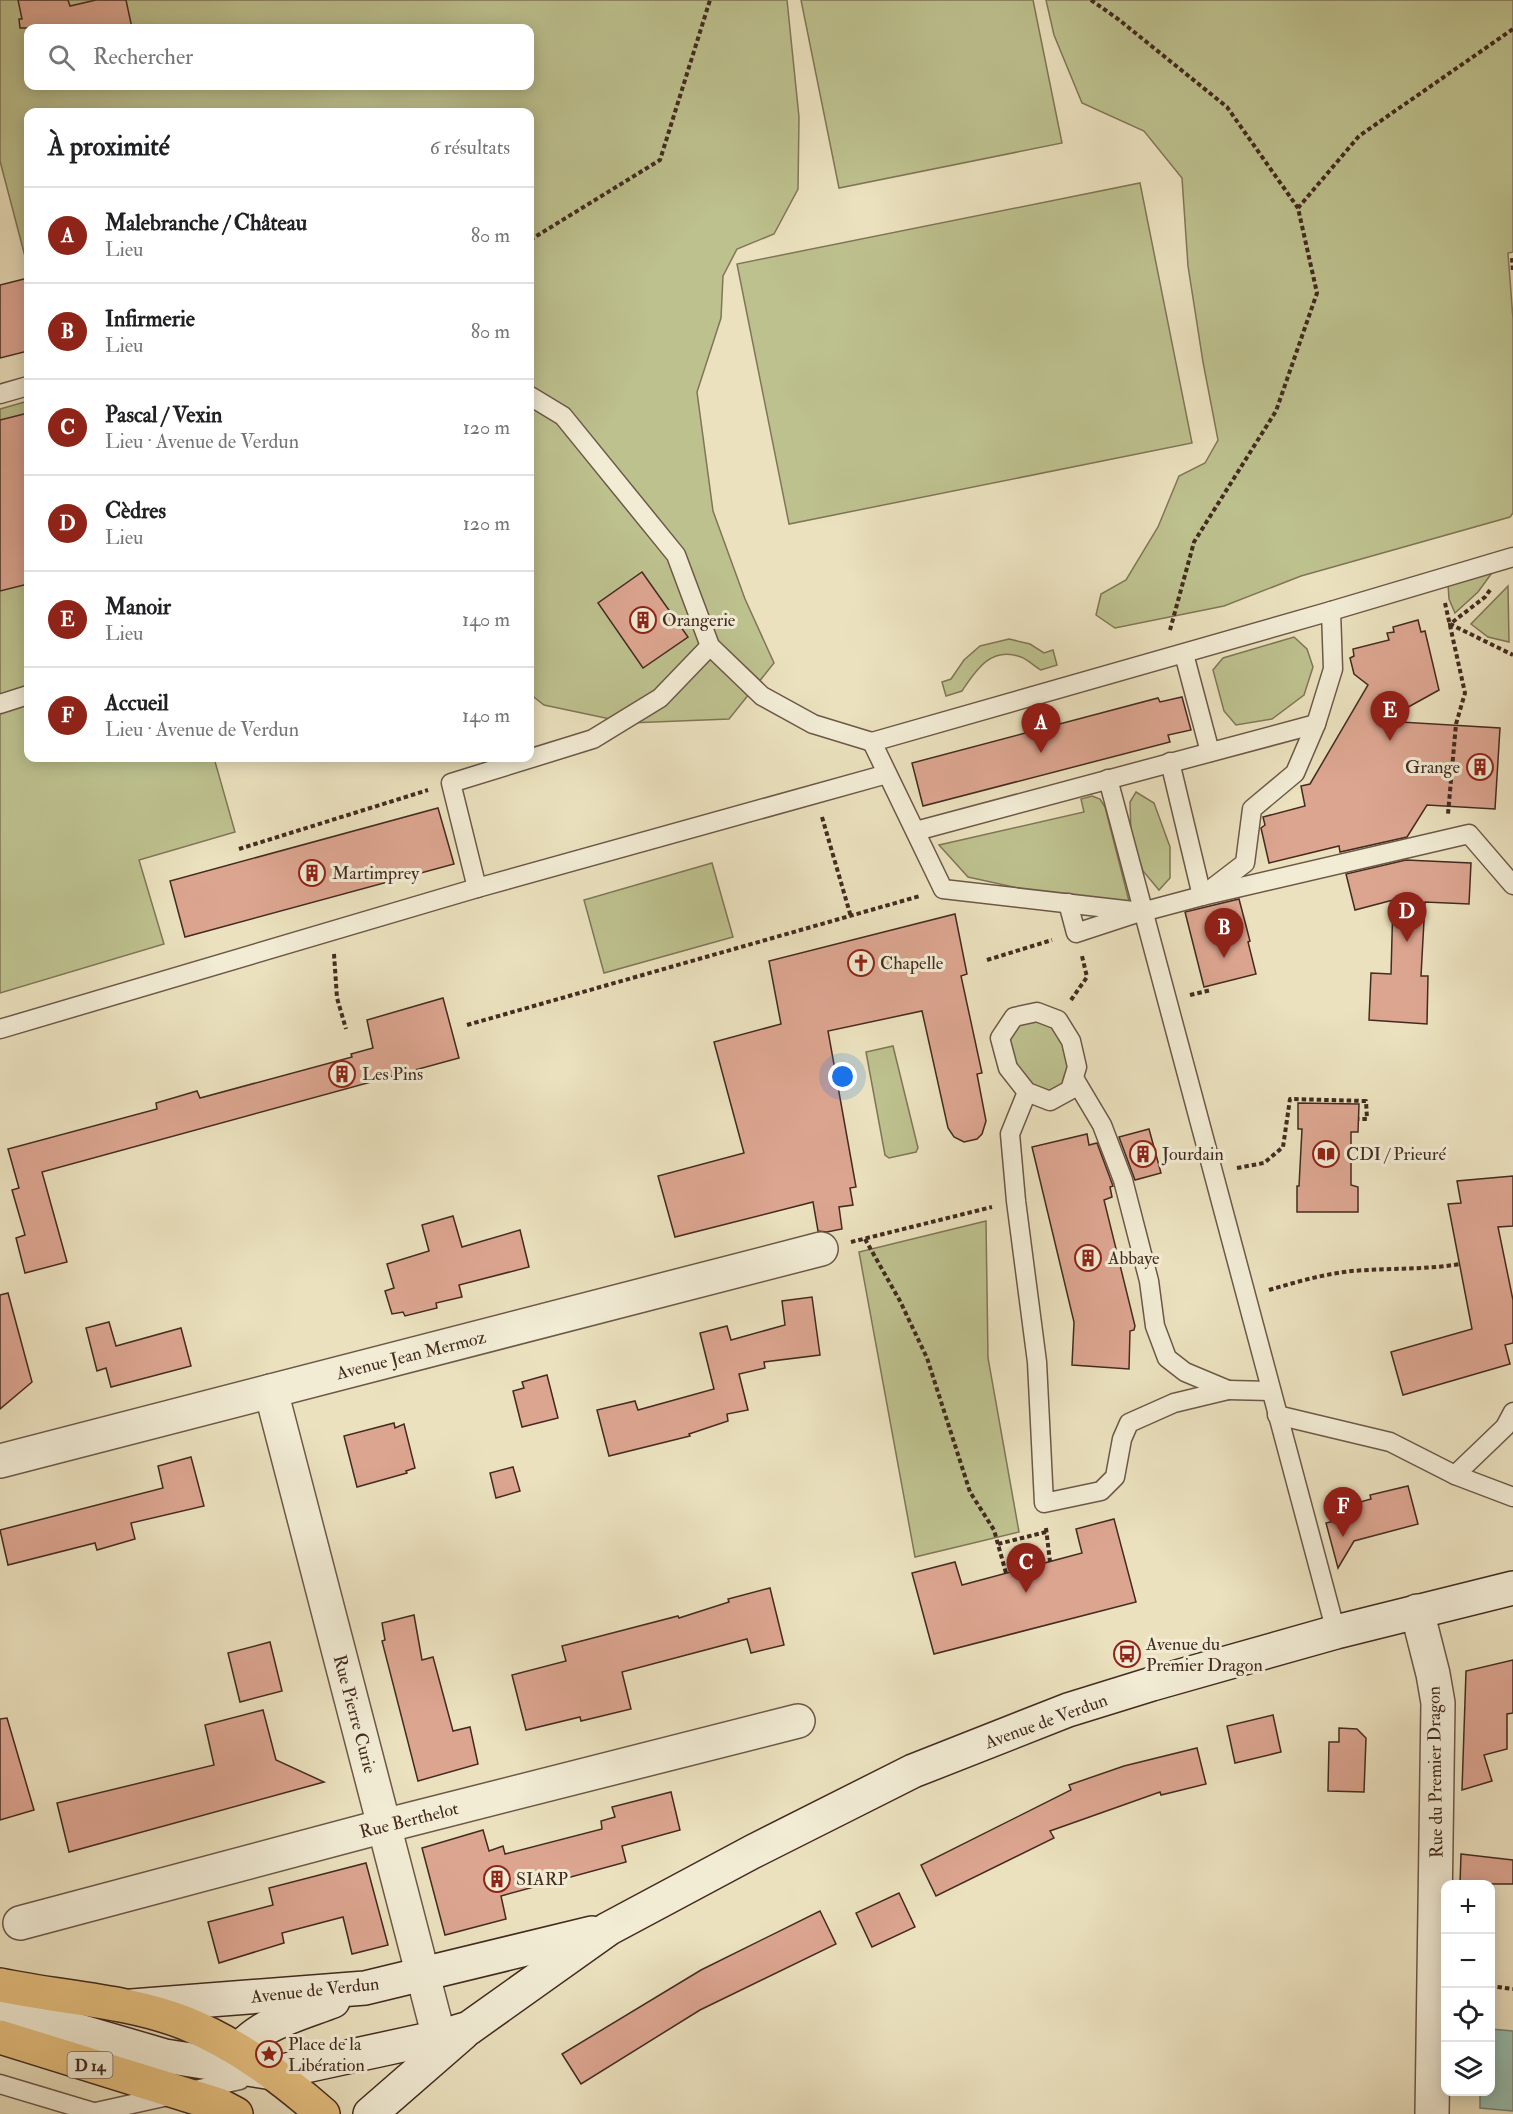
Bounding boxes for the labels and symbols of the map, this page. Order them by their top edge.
building icon: Orangerie [628,605,658,635]
place label: Orangerie [662,609,736,632]
pin: E [1370,692,1410,741]
pin: A [1022,704,1060,753]
building icon: Grange [1465,752,1495,782]
place label: Grange [1405,756,1460,779]
building icon: Martimprey [297,858,327,888]
place label: Martimprey [332,862,420,885]
pin: D [1388,892,1426,942]
pin: B [1204,908,1244,958]
church icon: Chapelle [846,948,876,978]
place label: Chapelle [880,952,944,975]
building icon: Les Pins [327,1059,357,1089]
your location [828,1062,857,1091]
place label: Les Pins [362,1063,423,1086]
building icon: Jourdain [1128,1139,1158,1169]
library icon: CDI / Prieuré [1311,1139,1341,1169]
place label: Jourdain [1161,1143,1224,1166]
place label: CDI / Prieuré [1346,1143,1446,1166]
building icon: Abbaye [1073,1243,1103,1273]
place label: Abbaye [1107,1247,1160,1270]
street label: Avenue Jean Mermoz [333,1326,489,1385]
pin: F [1324,1488,1362,1537]
pin: C [1006,1544,1046,1593]
place label: Avenue du Premier Dragon [1145,1633,1263,1677]
bus stop icon: Avenue du Premier Dragon [1112,1639,1142,1669]
street label: Rue Pierre Curie [328,1652,382,1776]
street label: Rue du Premier Dragon [1422,1686,1449,1858]
street label: Avenue de Verdun [981,1689,1111,1755]
street label: Rue Berthelot [357,1797,461,1844]
building icon: SIARP [482,1864,512,1894]
place label: SIARP [516,1868,569,1891]
street label: Avenue de Verdun [249,1972,380,2009]
place label: Place de la Libération [288,2033,365,2077]
place icon: Place de la Libération [254,2039,284,2069]
road number: D 14 [68,2052,112,2078]

